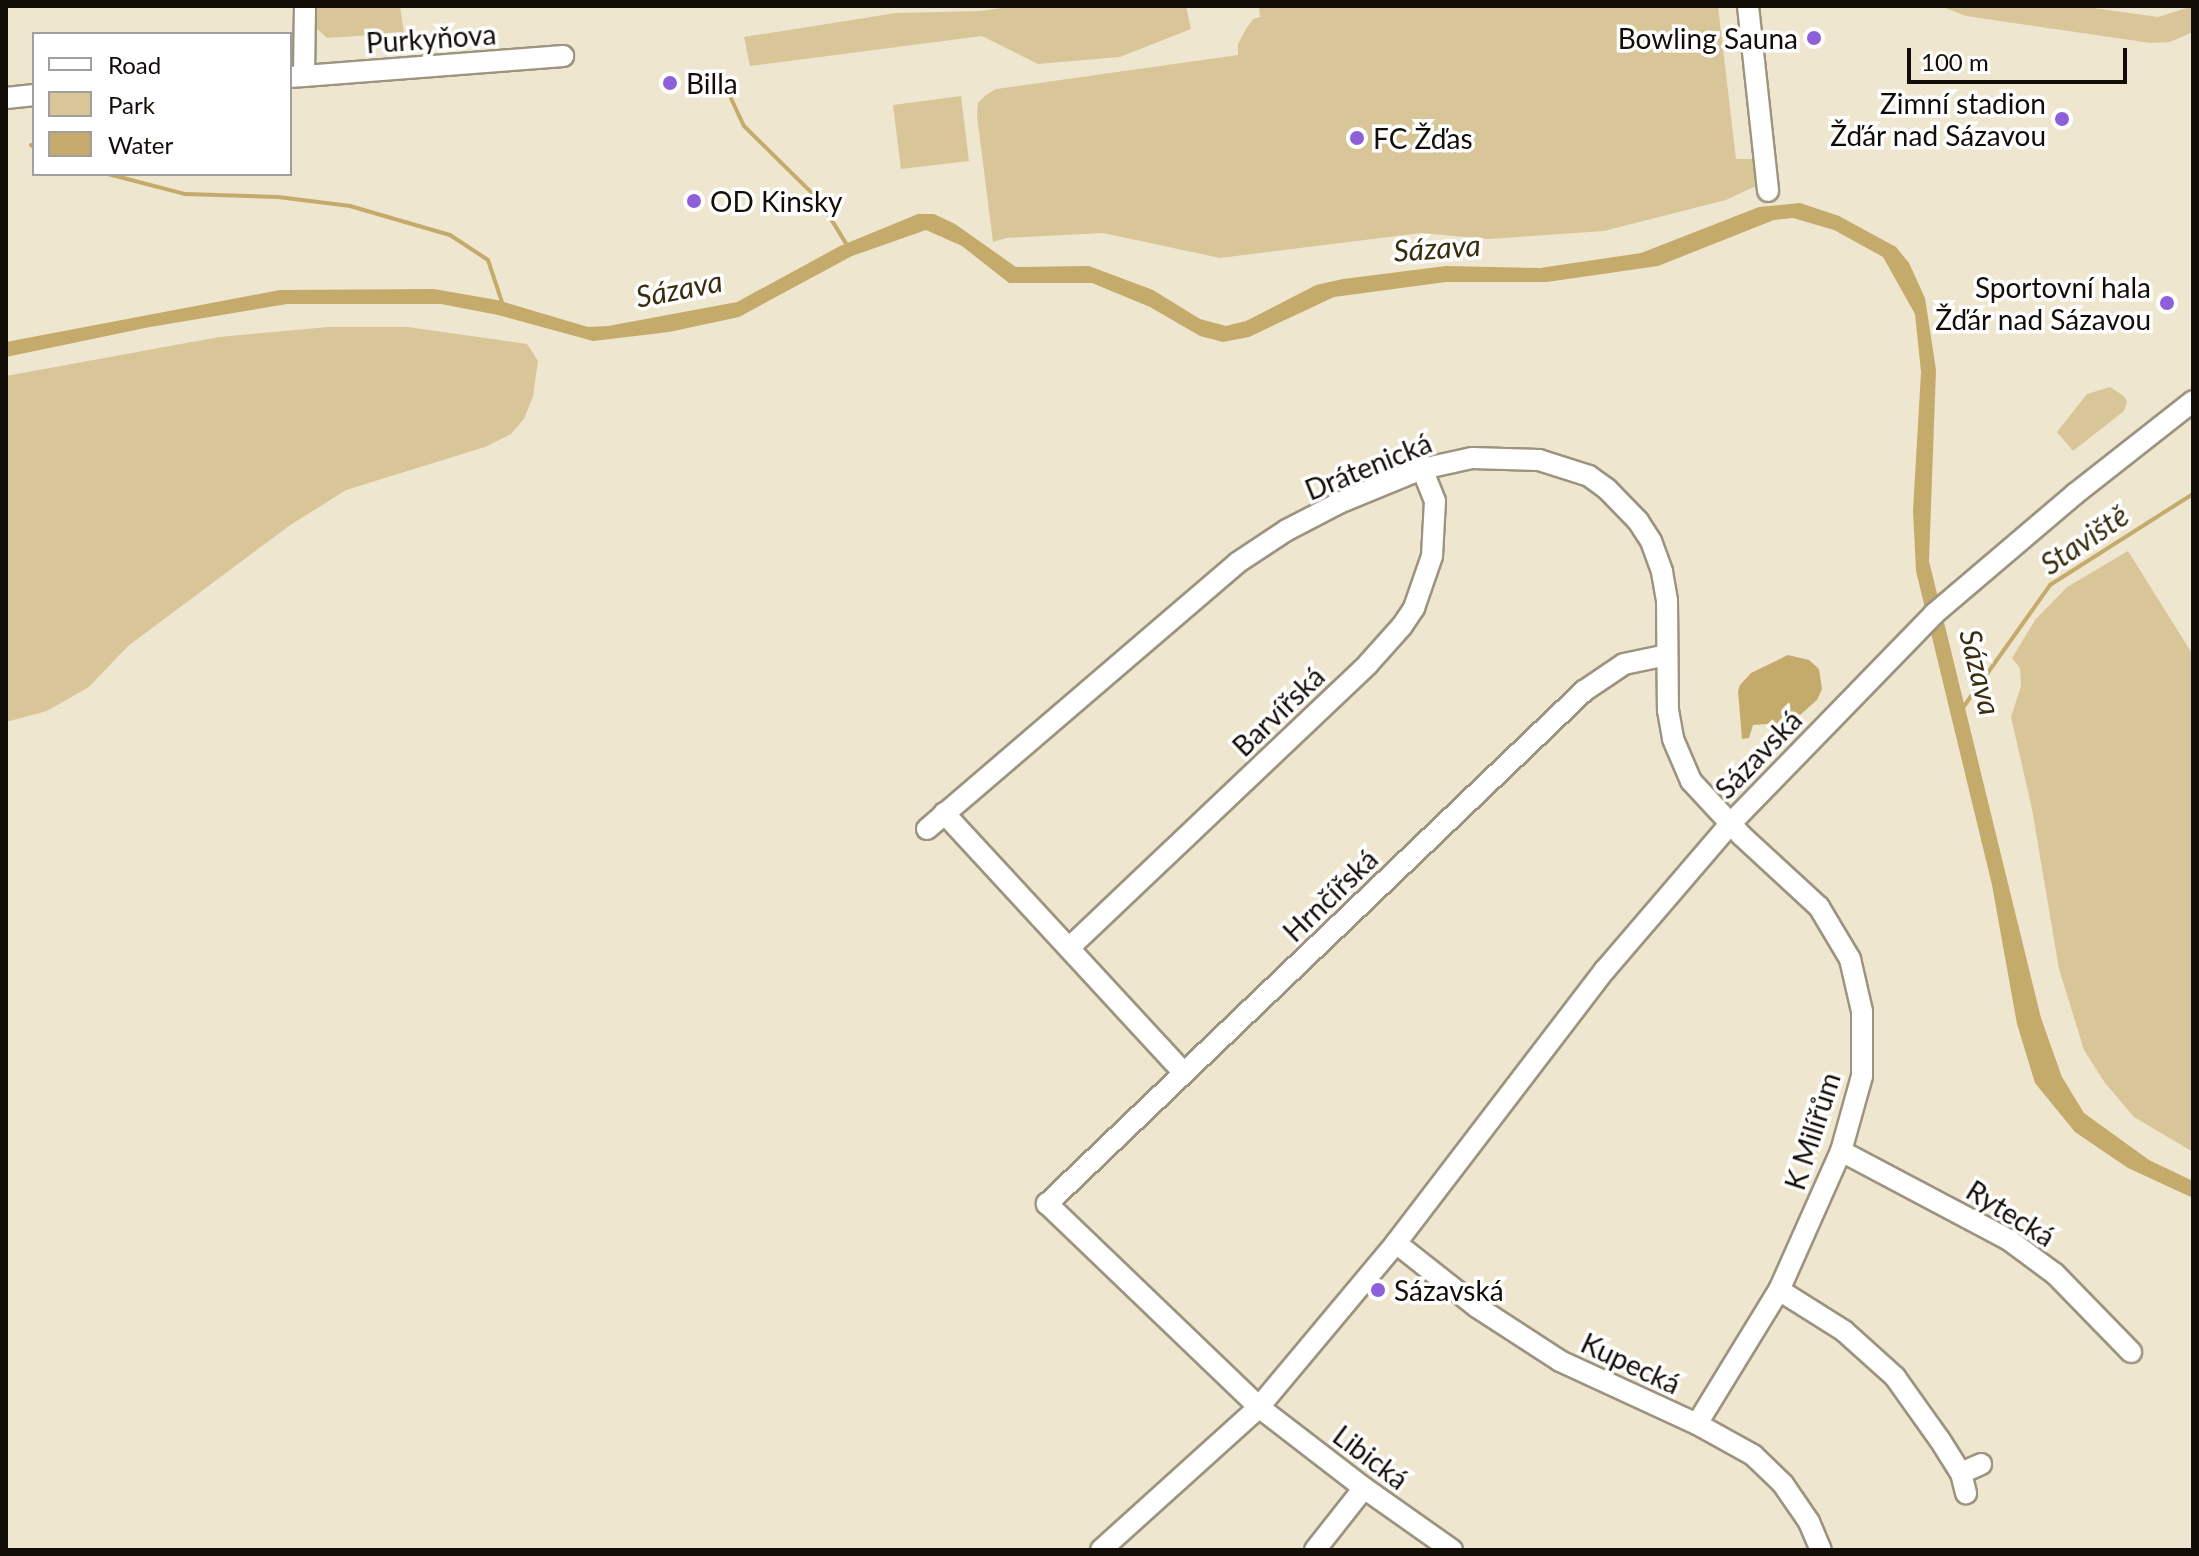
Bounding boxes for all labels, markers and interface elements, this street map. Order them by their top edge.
street label: Purkyňova [365,17,497,59]
place label: Bowling Sauna [1618,21,1798,55]
marker: Bowling Sauna [1805,29,1823,47]
legend [32,32,292,176]
scale bar [1911,32,2131,82]
text: 100 m [1921,47,1989,76]
text: Road [108,50,161,79]
place label: Billa [686,66,738,100]
marker: Billa [661,74,679,92]
place label: Zimní stadion Žďár nad Sázavou [1830,86,2046,152]
text: Park [108,90,155,119]
marker: Zimní stadion Žďár nad Sázavou [2053,110,2071,128]
place label: FC Žďas [1373,121,1473,155]
marker: FC Žďas [1348,129,1366,147]
text: Water [108,130,173,159]
place label: OD Kinsky [710,184,843,218]
marker: OD Kinsky [685,192,703,210]
water label: Sázava [1392,226,1482,268]
water label: Sázava [633,262,725,314]
place label: Sportovní hala Žďár nad Sázavou [1935,270,2151,336]
marker: Sportovní hala Žďár nad Sázavou [2158,294,2176,312]
street label: Drátenická [1300,425,1436,507]
water label: Staviště [2033,497,2135,581]
water label: Sázava [1953,625,2009,719]
street label: Barvířská [1225,659,1331,763]
street label: Sázavská [1708,703,1808,805]
street label: Hrnčířská [1276,842,1384,948]
street label: K Milířům [1777,1068,1847,1194]
street label: Rytecká [1961,1173,2061,1253]
place label: Sázavská [1394,1273,1504,1307]
marker: Sázavská [1369,1281,1387,1299]
street label: Kupecká [1576,1325,1686,1401]
street label: Libická [1327,1418,1415,1496]

